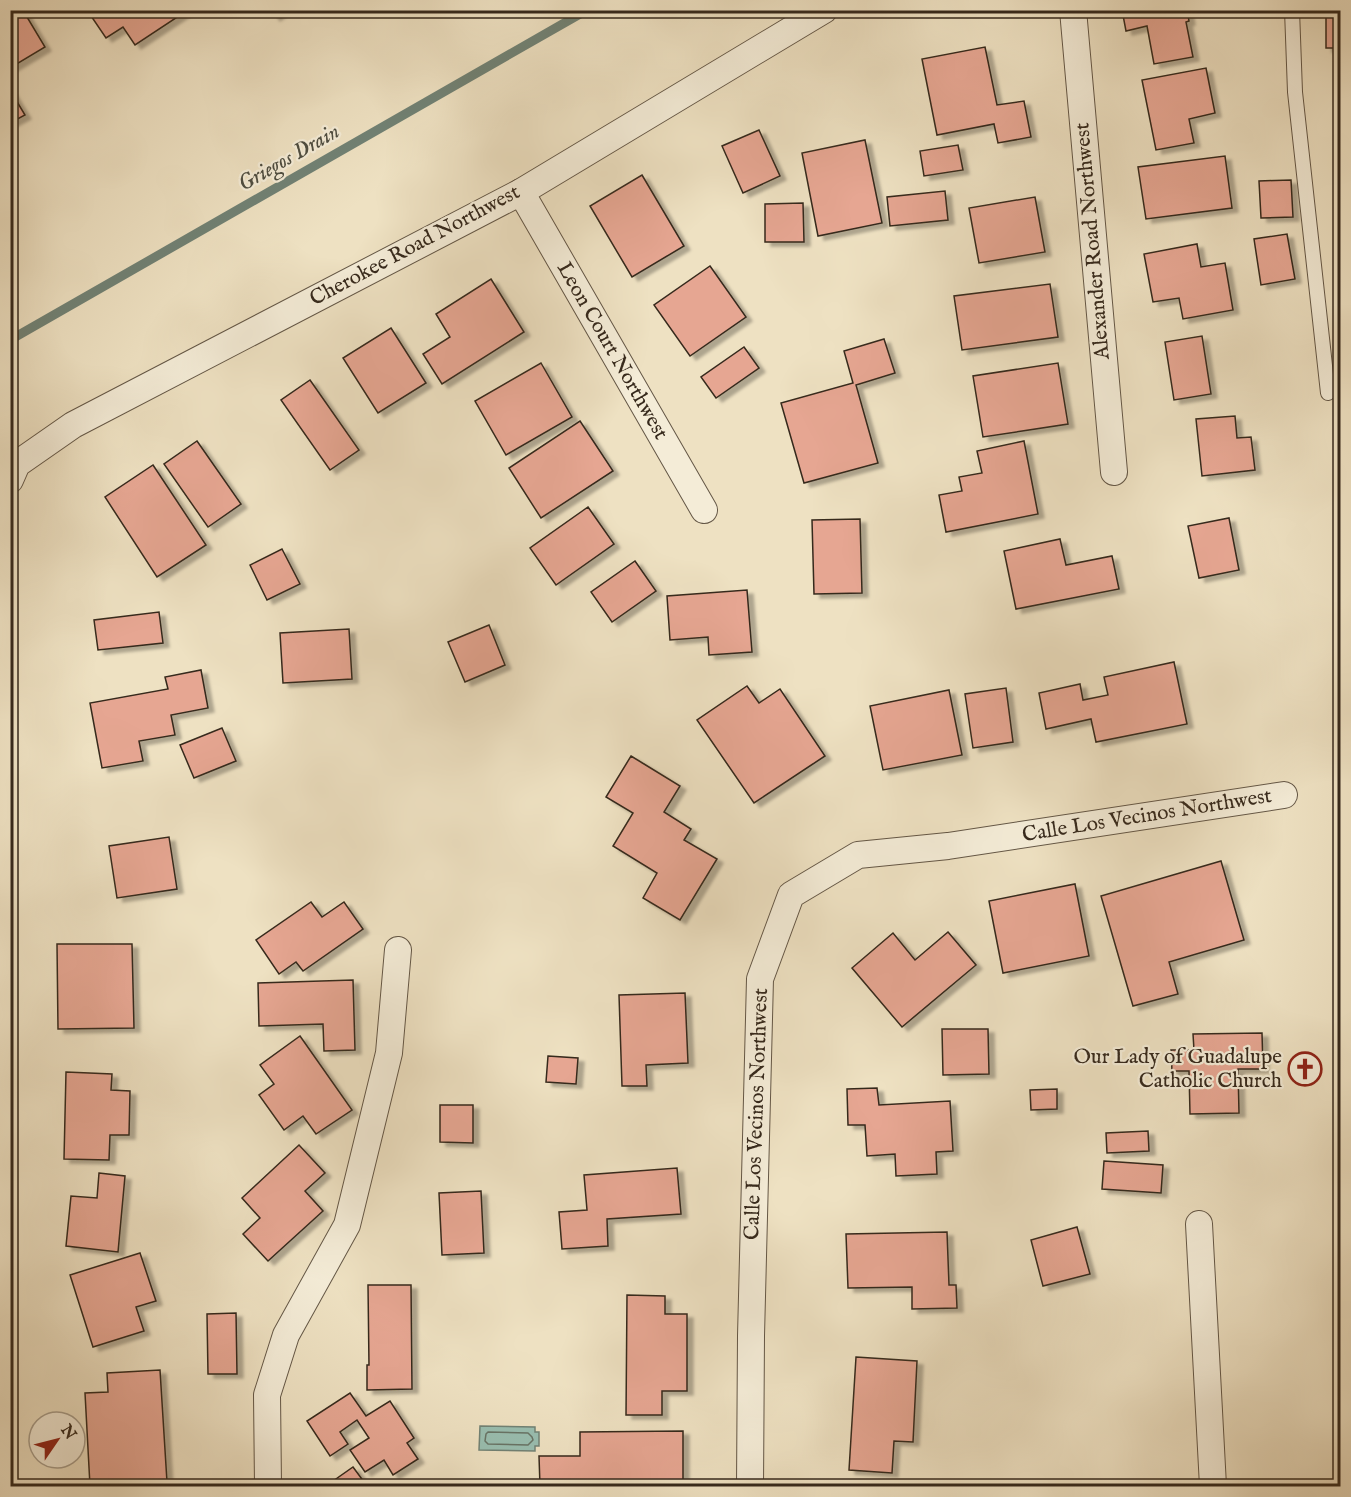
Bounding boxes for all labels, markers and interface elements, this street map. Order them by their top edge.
water label: Griegos Drain [233,118,345,198]
street label: Alexander Road Northwest [1069,121,1117,362]
street label: Cherokee Road Northwest [305,179,525,313]
street label: Leon Court Northwest [550,257,674,445]
street label: Calle Los Vecinos Northwest [1020,783,1274,849]
street label: Calle Los Vecinos Northwest [739,988,775,1240]
place label: Our Lady of Guadalupe Catholic Church [1073,1044,1282,1095]
church icon: Our Lady of Guadalupe Catholic Church [1287,1051,1323,1087]
north arrow [27,1410,87,1470]
text: N [55,1420,80,1444]

